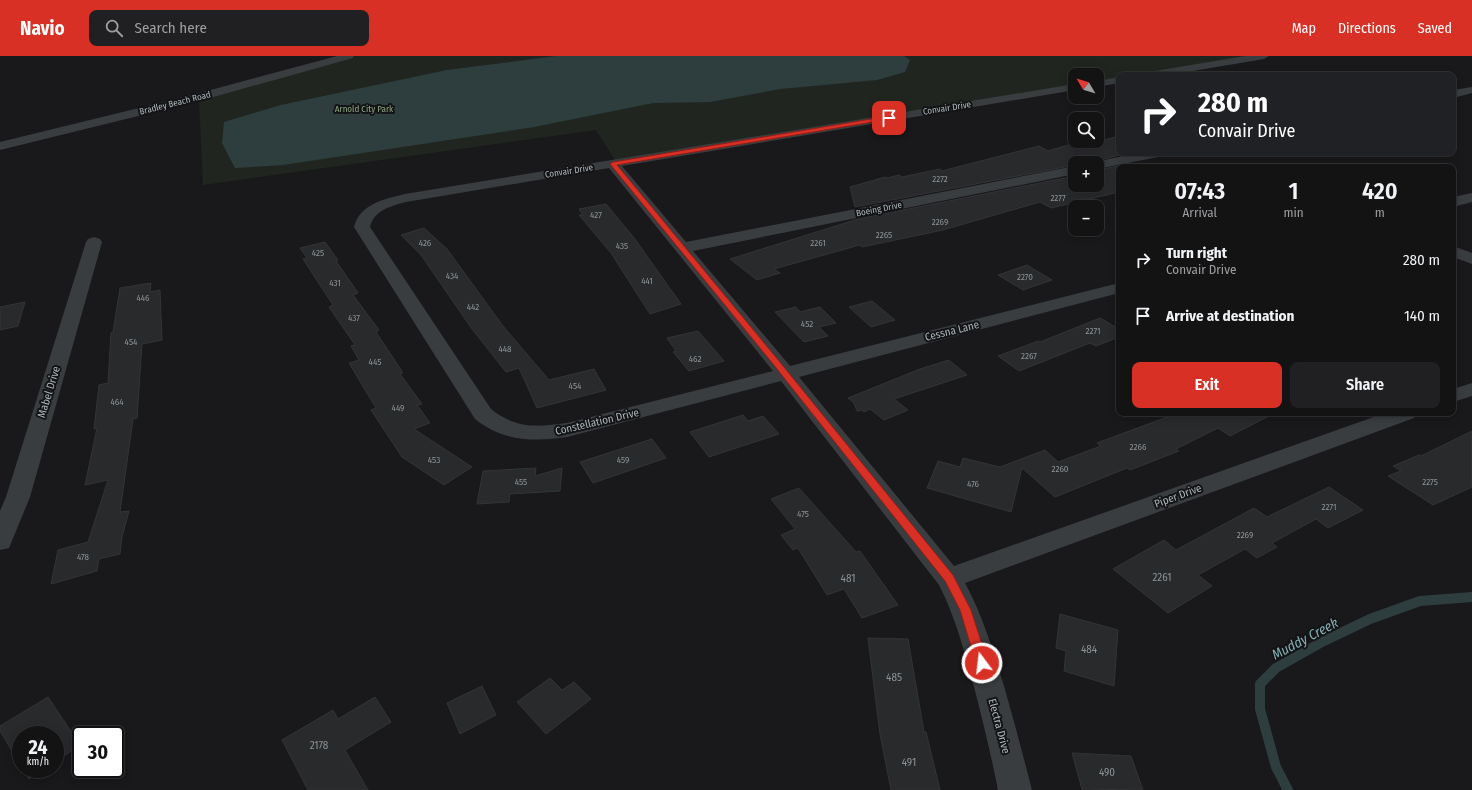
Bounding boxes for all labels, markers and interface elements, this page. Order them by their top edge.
search box [89,10,369,46]
text: Navio [20,17,65,40]
icon: search [103,17,125,39]
text: Search here [135,19,207,37]
text: Map [1292,20,1316,37]
text: Directions [1338,20,1396,37]
text: Saved [1418,20,1452,37]
north arrow [1068,68,1104,104]
map controls [1068,68,1104,236]
text: 280 m [1198,86,1268,119]
icon: right [1132,88,1184,140]
street label: Bradley Beach Road [138,89,212,117]
street label: Convair Drive [922,99,972,117]
pin [872,101,906,135]
park label: Arnold City Park [335,104,394,114]
icon: arrive [878,107,900,129]
button: search [1068,112,1104,148]
text: Convair Drive [1198,120,1295,142]
button: + [1068,156,1104,192]
street label: Convair Drive [544,162,594,180]
house number: 2272 [932,174,948,184]
text: 07:43 [1174,177,1225,205]
text: 1 [1289,177,1299,205]
text: 420 [1362,177,1398,205]
house number: 2277 [1050,193,1066,203]
street label: Boeing Drive [855,200,903,218]
button: − [1068,200,1104,236]
text: Arrival [1183,205,1217,220]
text: min [1284,205,1304,220]
text: m [1375,205,1385,220]
house number: 427 [590,210,602,220]
house number: 2269 [932,217,948,227]
house number: 2265 [876,230,892,240]
house number: 426 [419,238,432,248]
house number: 2261 [810,238,826,248]
house number: 435 [616,241,628,251]
text: Turn right [1166,244,1227,262]
house number: 425 [312,248,324,258]
icon: right [1132,249,1154,271]
text: 280 m [1403,251,1440,269]
text: Convair Drive [1166,262,1236,277]
house number: 434 [446,271,459,281]
house number: 2270 [1017,272,1033,282]
house number: 441 [641,276,653,286]
house number: 431 [329,278,341,288]
house number: 446 [136,293,150,303]
house number: 442 [467,302,479,312]
icon: arrive [1132,305,1154,327]
text: Arrive at destination [1166,307,1294,325]
text: 140 m [1404,307,1440,325]
house number: 437 [348,313,360,323]
street label: Cessna Lane [924,318,980,344]
house number: 452 [801,319,813,329]
house number: 2271 [1086,326,1100,336]
house number: 454 [125,337,138,347]
house number: 448 [498,344,512,354]
house number: 2267 [1021,351,1037,361]
house number: 462 [689,354,701,364]
house number: 445 [369,357,381,367]
button: Exit [1132,362,1282,408]
button: Share [1290,362,1440,408]
street label: Mabel Drive [35,365,63,419]
house number: 454 [569,381,582,391]
house number: 464 [110,397,124,407]
house number: 449 [392,403,404,413]
street label: Constellation Drive [554,406,640,438]
house number: 2266 [1130,442,1147,452]
house number: 453 [428,455,440,465]
house number: 459 [617,455,629,465]
house number: 2260 [1051,464,1069,474]
house number: 455 [515,477,527,487]
house number: 2275 [1422,477,1438,487]
house number: 476 [967,479,980,489]
street label: Piper Drive [1153,481,1203,511]
house number: 2271 [1322,502,1336,512]
house number: 475 [797,509,809,519]
house number: 2269 [1237,530,1253,540]
house number: 478 [77,552,90,562]
house number: 2261 [1153,571,1171,584]
house number: 481 [841,572,855,585]
water label: Muddy Creek [1269,614,1341,664]
position arrow [961,642,1003,684]
house number: 484 [1081,643,1098,656]
house number: 485 [886,671,902,684]
street label: Electra Drive [985,697,1013,755]
speed limit sign: 30 [72,726,124,778]
text: 24 [28,735,48,759]
house number: 2178 [310,739,329,752]
text: km/h [27,756,49,768]
house number: 491 [902,756,916,769]
house number: 490 [1099,766,1115,779]

